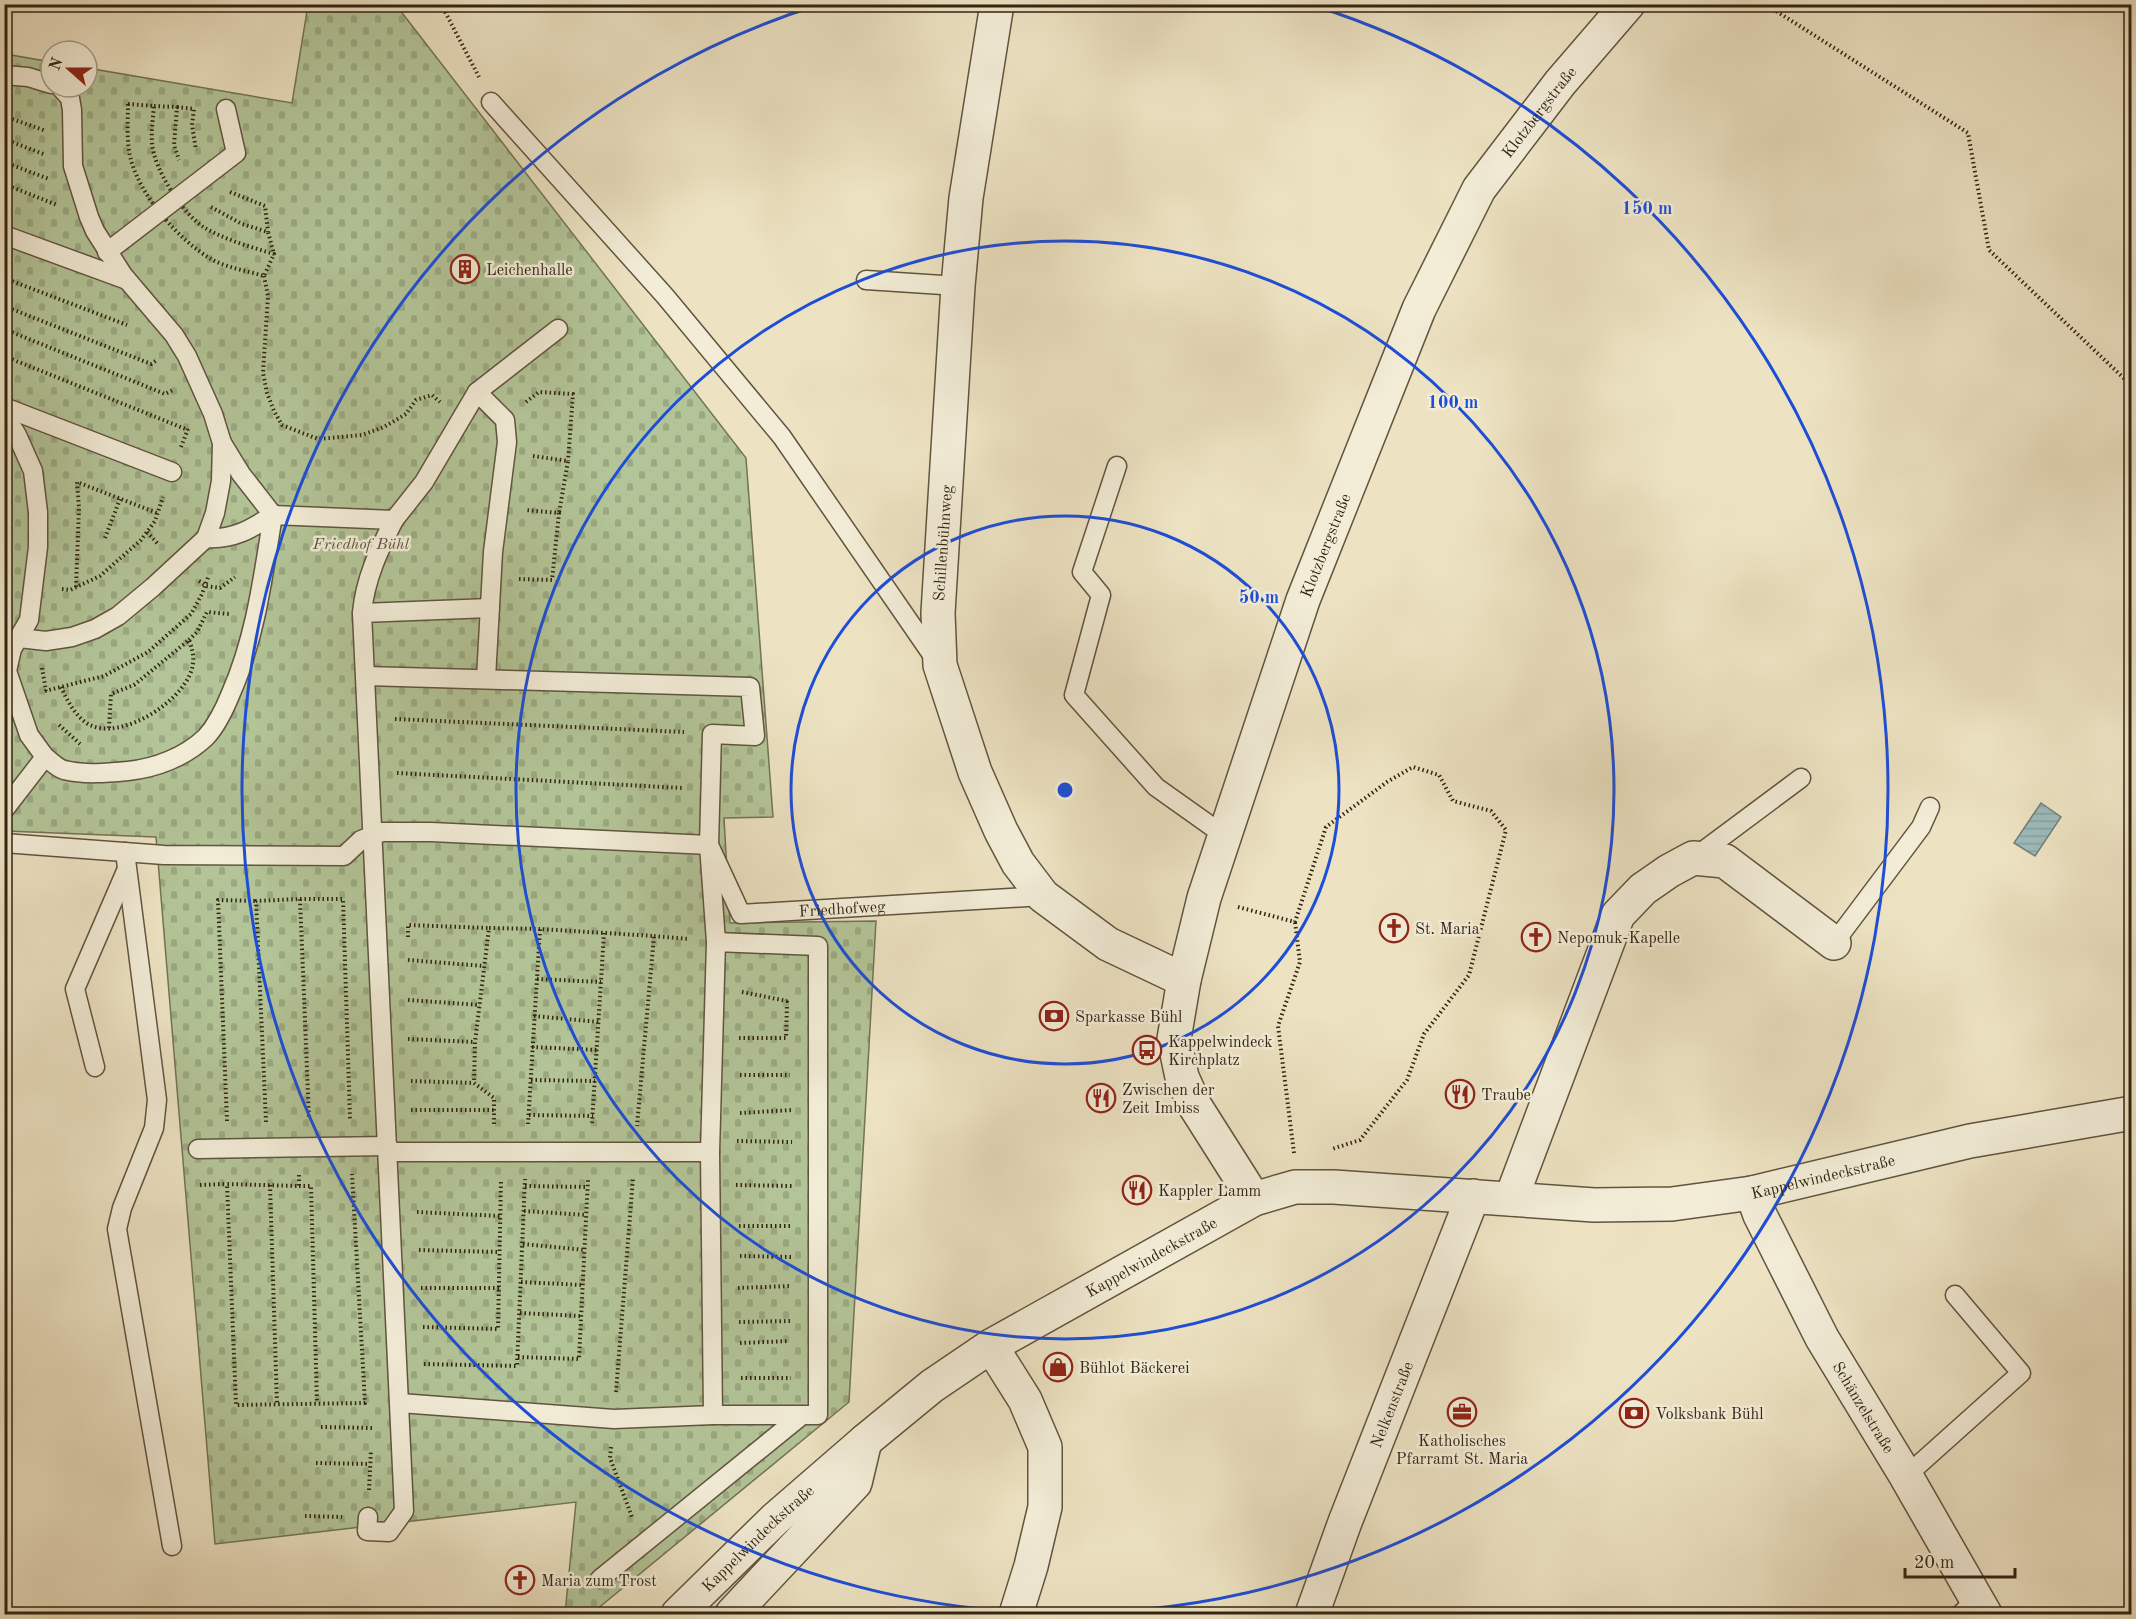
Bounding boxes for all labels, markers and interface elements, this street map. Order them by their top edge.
north arrow [39,39,99,99]
text: N [47,55,67,73]
street label: Klotzbergstraße [1500,64,1580,162]
text: 150 m [1622,200,1672,218]
building icon: Leichenhalle [449,253,481,285]
place label: Leichenhalle [486,263,573,279]
text: 100 m [1428,394,1478,412]
street label: Schillenbühnweg [932,484,956,602]
street label: Klotzbergstraße [1299,492,1355,600]
park label: Friedhof Bühl [312,537,410,553]
text: 50 m [1239,589,1279,607]
centre of rings [1055,780,1075,800]
street label: Friedhofweg [798,899,887,921]
church icon: St. Maria [1378,912,1410,944]
church icon: Nepomuk-Kapelle [1520,921,1552,953]
place label: St. Maria [1415,922,1480,938]
place label: Nepomuk-Kapelle [1557,931,1680,947]
bank icon: Sparkasse Bühl [1038,1000,1070,1032]
place label: Sparkasse Bühl [1075,1010,1182,1026]
bus stop icon: Kappelwindeck Kirchplatz [1131,1034,1163,1066]
place label: Kappelwindeck Kirchplatz [1168,1035,1273,1069]
restaurant icon: Traube [1444,1078,1476,1110]
restaurant icon: Zwischen der Zeit Imbiss [1085,1082,1117,1114]
place label: Zwischen der Zeit Imbiss [1122,1083,1215,1117]
place label: Traube [1481,1088,1531,1104]
street label: Kappelwindeckstraße [1750,1153,1897,1203]
restaurant icon: Kappler Lamm [1121,1174,1153,1206]
place label: Kappler Lamm [1158,1184,1262,1200]
street label: Kappelwindeckstraße [1084,1215,1220,1301]
shop icon: Bühlot Bäckerei [1042,1351,1074,1383]
street label: Nelkenstraße [1369,1360,1417,1451]
street label: Schänzelstraße [1829,1360,1896,1457]
place label: Bühlot Bäckerei [1079,1361,1189,1377]
office icon: Katholisches Pfarramt St. Maria [1446,1396,1478,1428]
bank icon: Volksbank Bühl [1618,1397,1650,1429]
place label: Volksbank Bühl [1655,1407,1763,1423]
place label: Katholisches Pfarramt St. Maria [1396,1434,1528,1468]
street label: Kappelwindeckstraße [700,1483,818,1596]
scale bar [1905,1541,2014,1579]
text: 20 m [1914,1554,1954,1572]
church icon: Maria zum Trost [504,1564,536,1596]
place label: Maria zum Trost [541,1574,657,1590]

